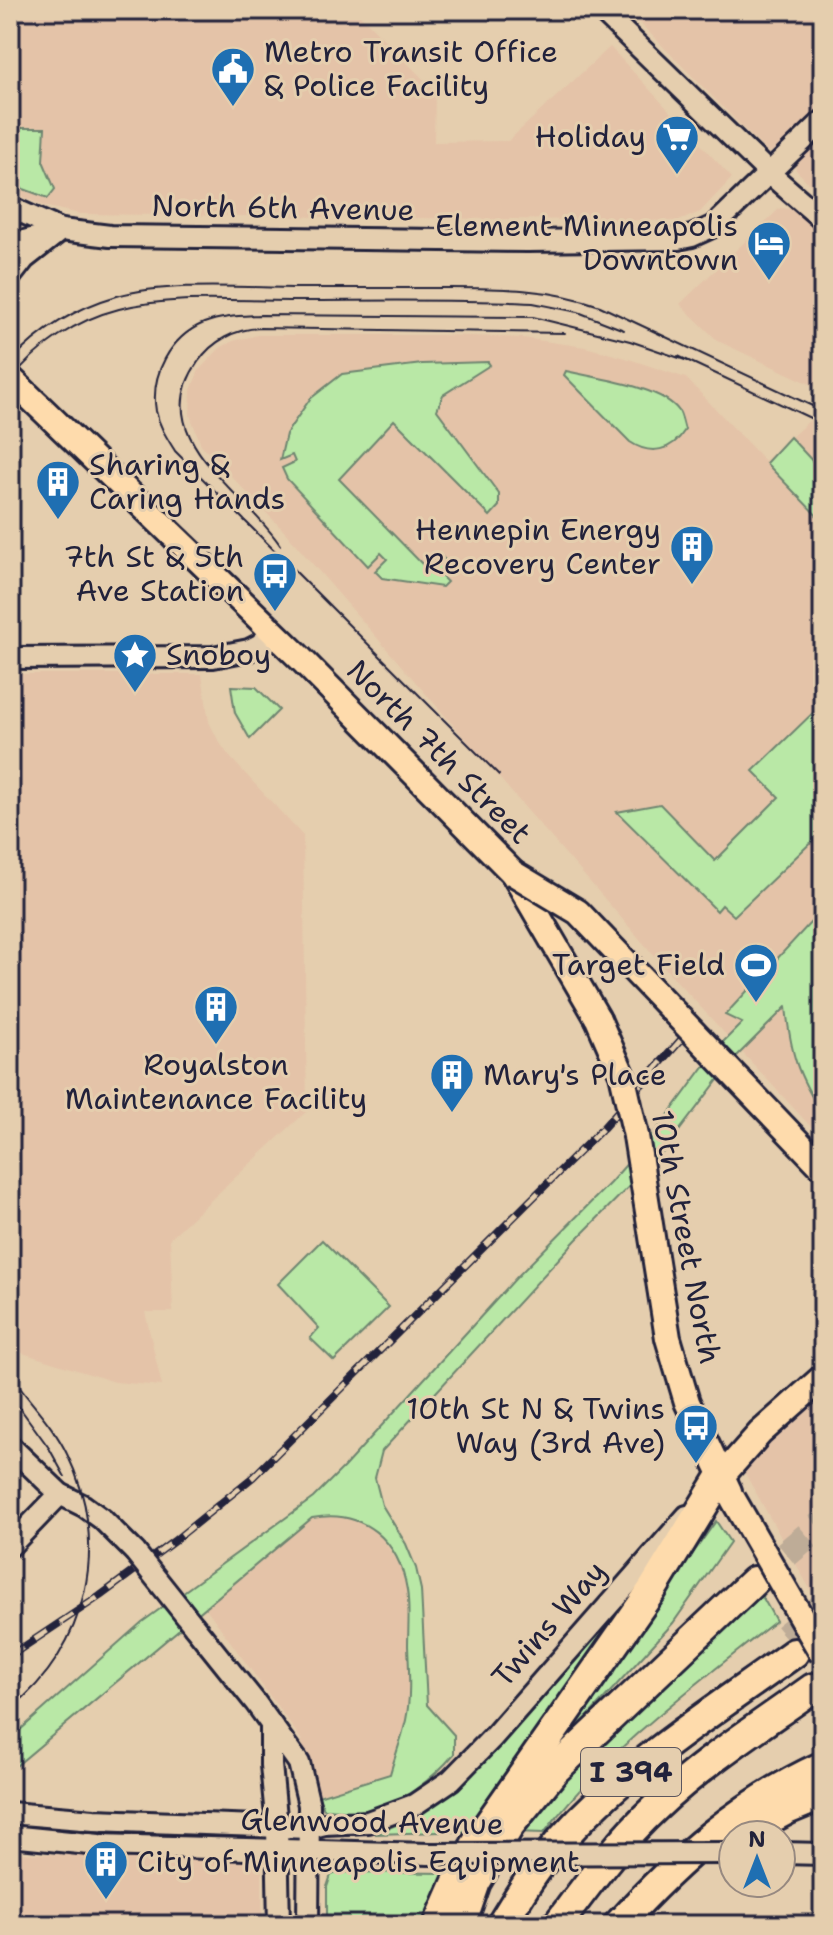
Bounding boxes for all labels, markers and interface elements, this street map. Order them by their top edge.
place label: Metro Transit Office & Police Facility [264,31,558,106]
public building icon: Metro Transit Office & Police Facility [209,45,257,108]
supermarket icon: Holiday [653,113,701,176]
place label: Holiday [535,116,646,157]
street label: North 6th Avenue [151,185,415,230]
place label: Element Minneapolis Downtown [435,205,738,280]
hotel icon: Element Minneapolis Downtown [745,219,793,282]
place label: Sharing & Caring Hands [89,444,285,519]
building icon: Sharing & Caring Hands [34,458,82,521]
place label: Hennepin Energy Recovery Center [415,509,661,584]
building icon: Hennepin Energy Recovery Center [668,523,716,586]
place label: 7th St & 5th Ave Station [63,536,244,611]
bus stop icon: 7th St & 5th Ave Station [251,550,299,613]
place icon: Snoboy [111,631,159,694]
place label: Snoboy [166,634,271,675]
street label: North 7th Street [338,650,541,853]
sports icon: Target Field [732,941,780,1004]
place label: Target Field [552,944,725,985]
building icon: Royalston Maintenance Facility [192,983,240,1046]
place label: Royalston Maintenance Facility [65,1044,367,1119]
building icon: Mary's Place [428,1051,476,1114]
place label: Mary's Place [483,1054,667,1095]
street label: 10th Street North [642,1106,731,1367]
place label: 10th St N & Twins Way (3rd Ave) [406,1388,665,1463]
bus stop icon: 10th St N & Twins Way (3rd Ave) [672,1402,720,1465]
street label: Twins Way [482,1551,615,1696]
road number: I 394 [581,1748,681,1796]
street label: Glenwood Avenue [240,1799,504,1844]
north arrow [717,1819,797,1899]
text: N [748,1825,766,1854]
building icon: City of Minneapolis Equipment [82,1838,130,1901]
place label: City of Minneapolis Equipment [137,1841,580,1882]

